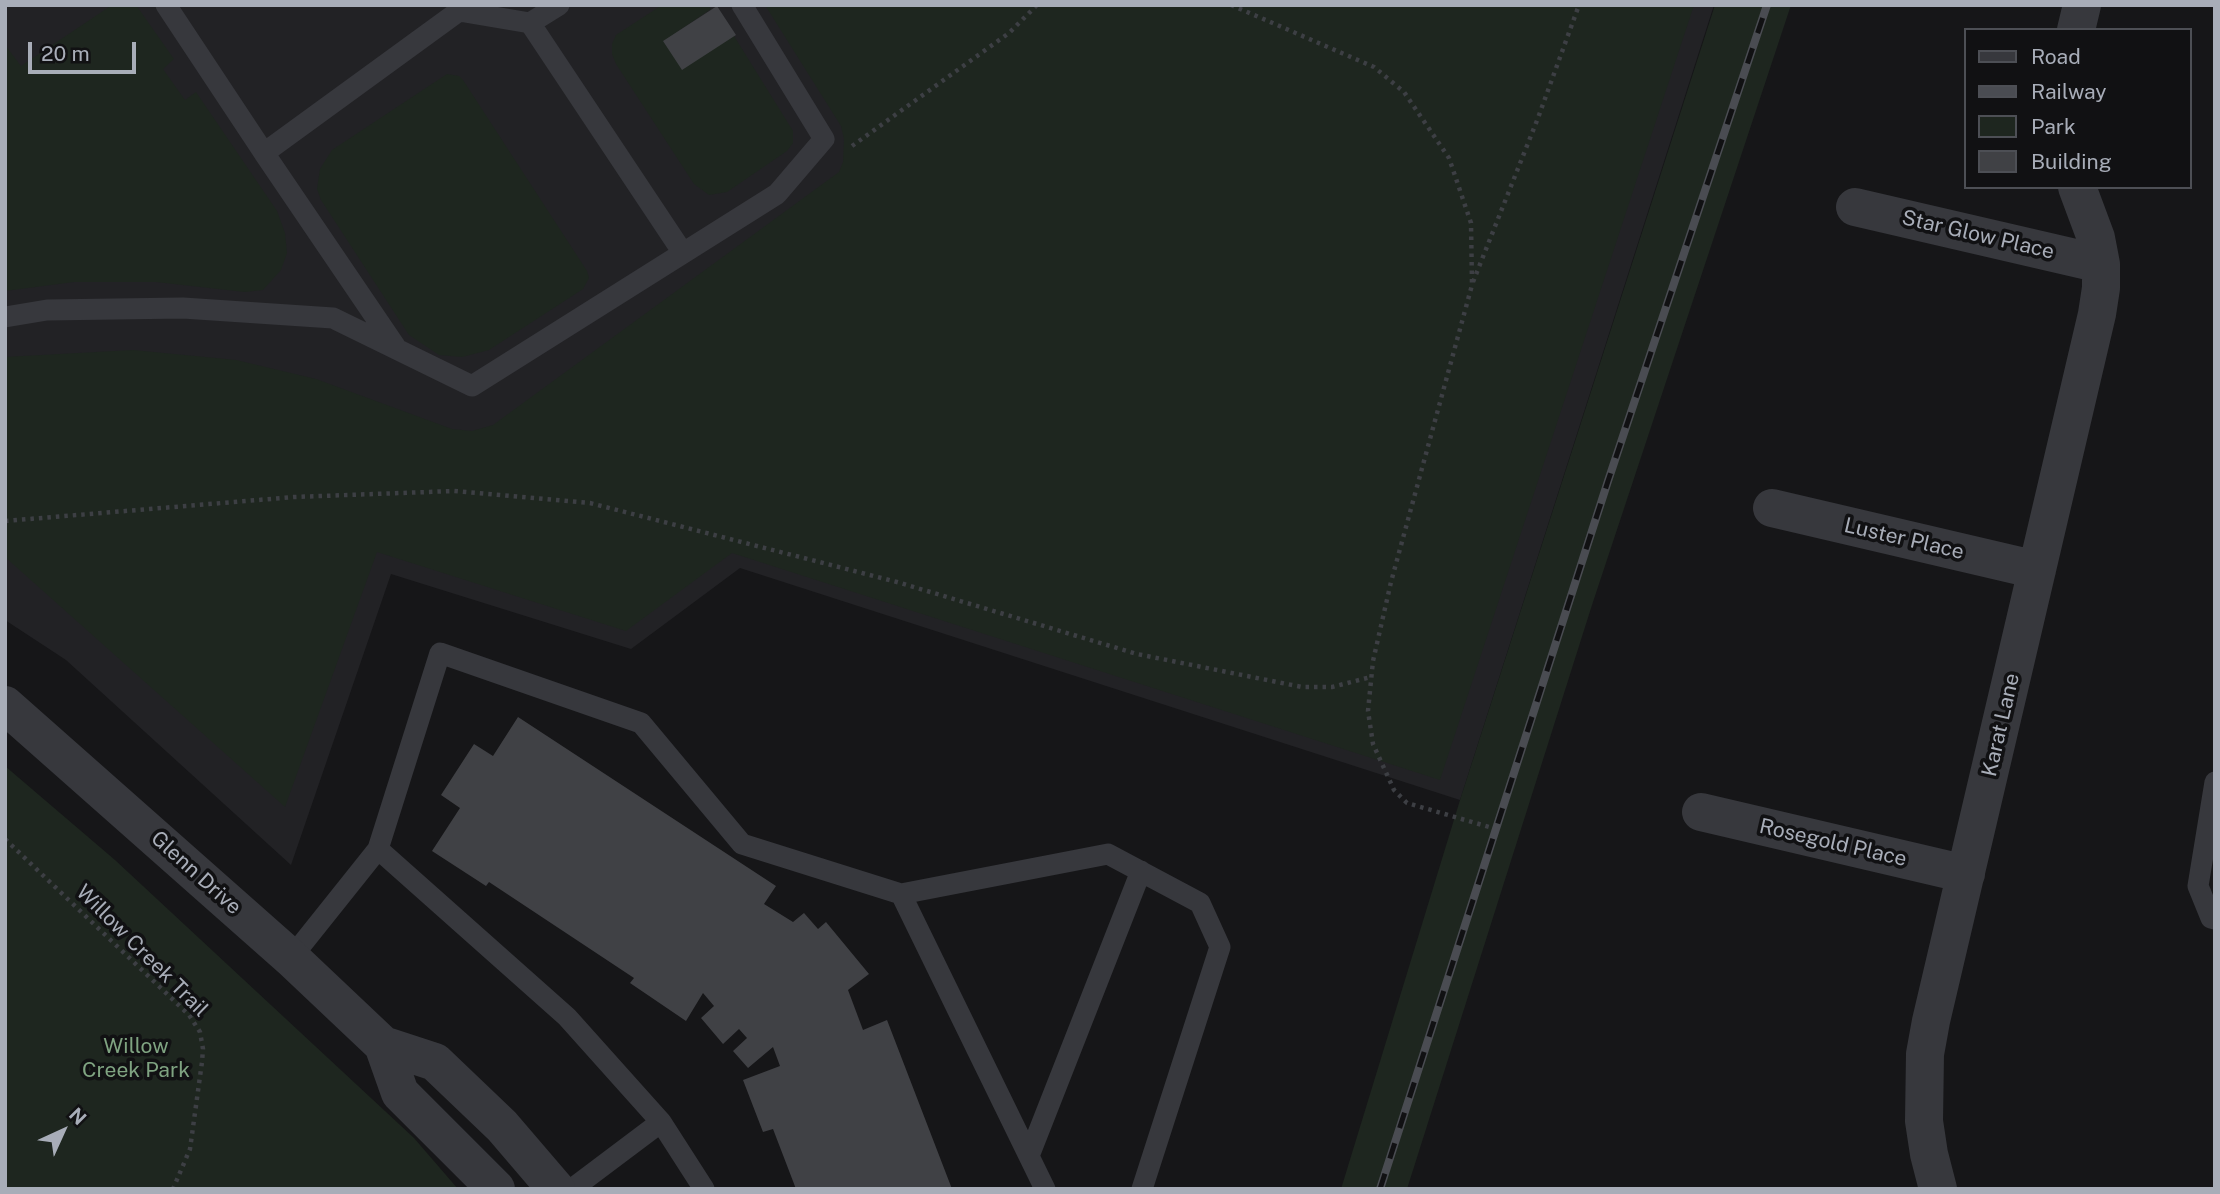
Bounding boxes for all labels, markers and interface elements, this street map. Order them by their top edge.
scale bar [32,28,140,72]
legend [1965,28,2192,189]
text: 20 m [41,41,90,66]
text: Road [2031,44,2081,69]
text: Railway [2031,79,2107,104]
text: Park [2031,114,2076,139]
text: Building [2031,149,2112,174]
street label: Star Glow Place [1899,205,2057,265]
street label: Luster Place [1842,513,1966,565]
street label: Karat Lane [1977,671,2025,779]
street label: Rosegold Place [1757,814,1909,872]
street label: Glenn Drive [146,826,246,920]
street label: Willow Creek Trail [71,880,213,1022]
park label: Willow Creek Park [82,1034,190,1084]
north arrow [28,1096,98,1166]
text: N [65,1103,91,1129]

